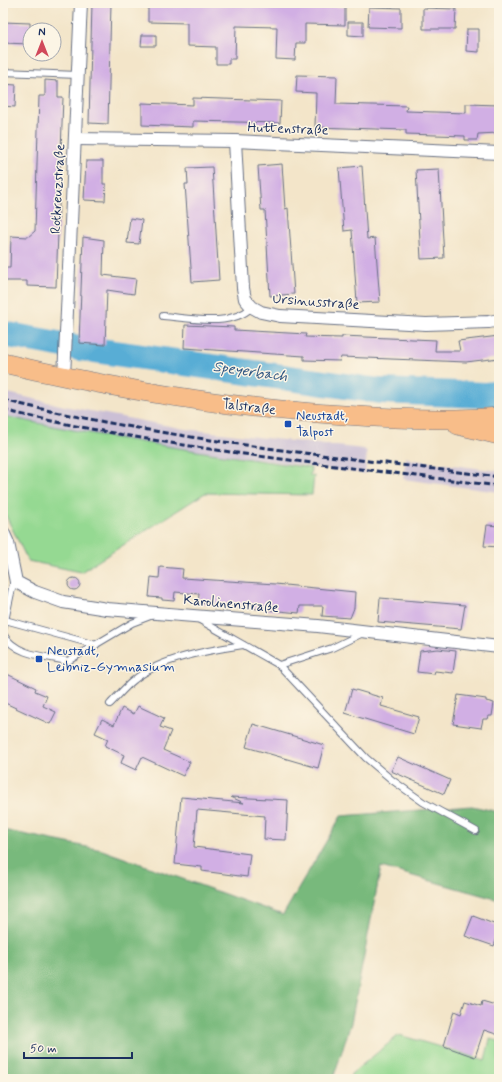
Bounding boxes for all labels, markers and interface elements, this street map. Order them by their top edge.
north arrow [22,22,62,62]
text: N [38,26,46,40]
street label: Huttenstraße [247,119,329,139]
street label: Rotkreuzstraße [47,143,69,234]
street label: Ursinusstraße [272,290,360,314]
water label: Speyerbach [212,357,289,387]
street label: Talstraße [221,395,277,419]
place label: Neustadt, Talpost [296,407,348,441]
marker: Neustadt, Talpost [283,419,293,429]
street label: Karolinenstraße [183,591,280,617]
place label: Neustadt, Leibniz-Gymnasium [47,642,175,676]
marker: Neustadt, Leibniz-Gymnasium [34,654,44,664]
scale bar [24,1034,132,1060]
text: 50 m [30,1041,57,1057]

